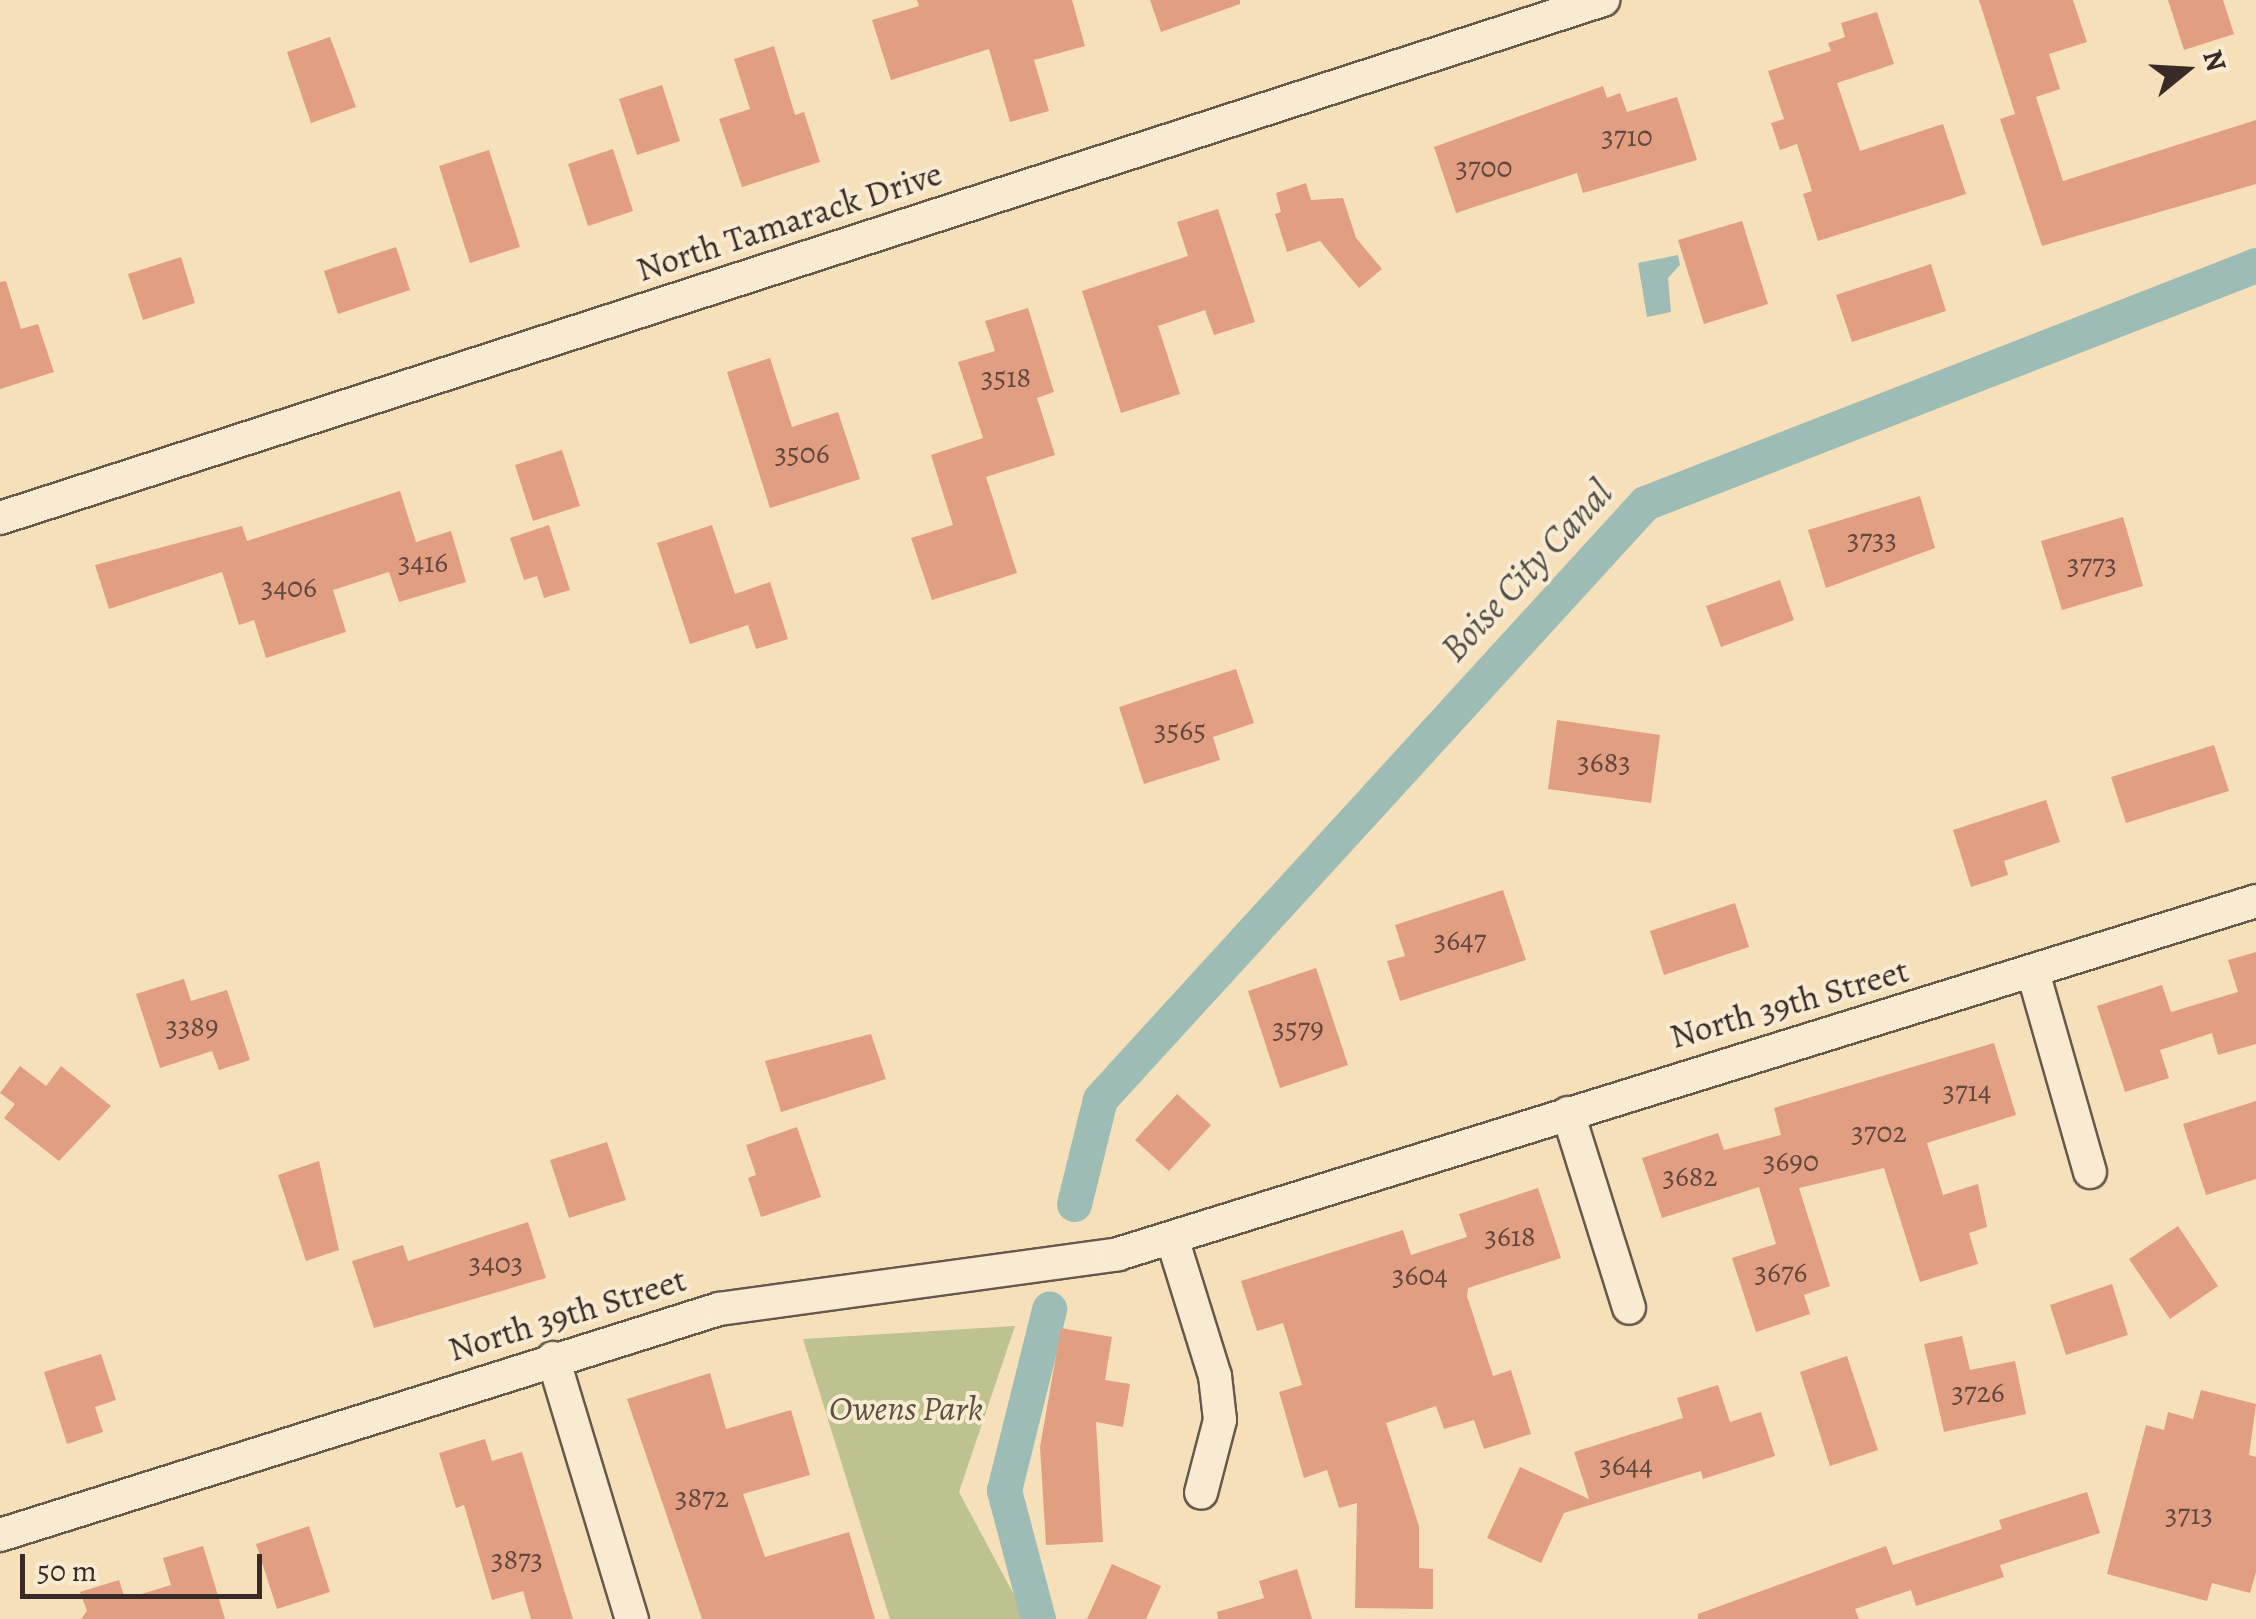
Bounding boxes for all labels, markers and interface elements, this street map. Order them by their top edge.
north arrow [2136,20,2236,120]
text: N [2193,45,2236,76]
house number: 3710 [1601,118,1653,154]
house number: 3700 [1455,149,1513,185]
street label: North Tamarack Drive [631,152,947,290]
house number: 3518 [981,359,1031,395]
house number: 3506 [774,435,830,471]
water label: Boise City Canal [1431,471,1623,671]
house number: 3733 [1847,521,1897,557]
house number: 3416 [398,544,448,580]
house number: 3773 [2067,546,2117,582]
house number: 3406 [261,569,317,605]
house number: 3565 [1154,712,1206,748]
house number: 3683 [1577,744,1631,780]
house number: 3647 [1434,922,1486,958]
street label: North 39th Street [1665,949,1913,1057]
house number: 3389 [165,1008,219,1044]
house number: 3579 [1272,1010,1324,1046]
house number: 3714 [1943,1073,1991,1109]
house number: 3702 [1851,1114,1907,1150]
house number: 3690 [1763,1143,1819,1179]
house number: 3682 [1662,1158,1718,1194]
house number: 3618 [1484,1218,1536,1254]
house number: 3403 [469,1245,523,1281]
house number: 3676 [1755,1254,1807,1290]
house number: 3604 [1392,1257,1448,1293]
street label: North 39th Street [443,1258,691,1370]
house number: 3726 [1951,1374,2005,1410]
park label: Owens Park [829,1387,983,1429]
house number: 3644 [1599,1447,1653,1483]
house number: 3872 [675,1479,729,1515]
house number: 3713 [2165,1496,2213,1532]
scale bar [25,1534,268,1596]
house number: 3873 [491,1541,543,1577]
text: 50 m [37,1551,97,1591]

